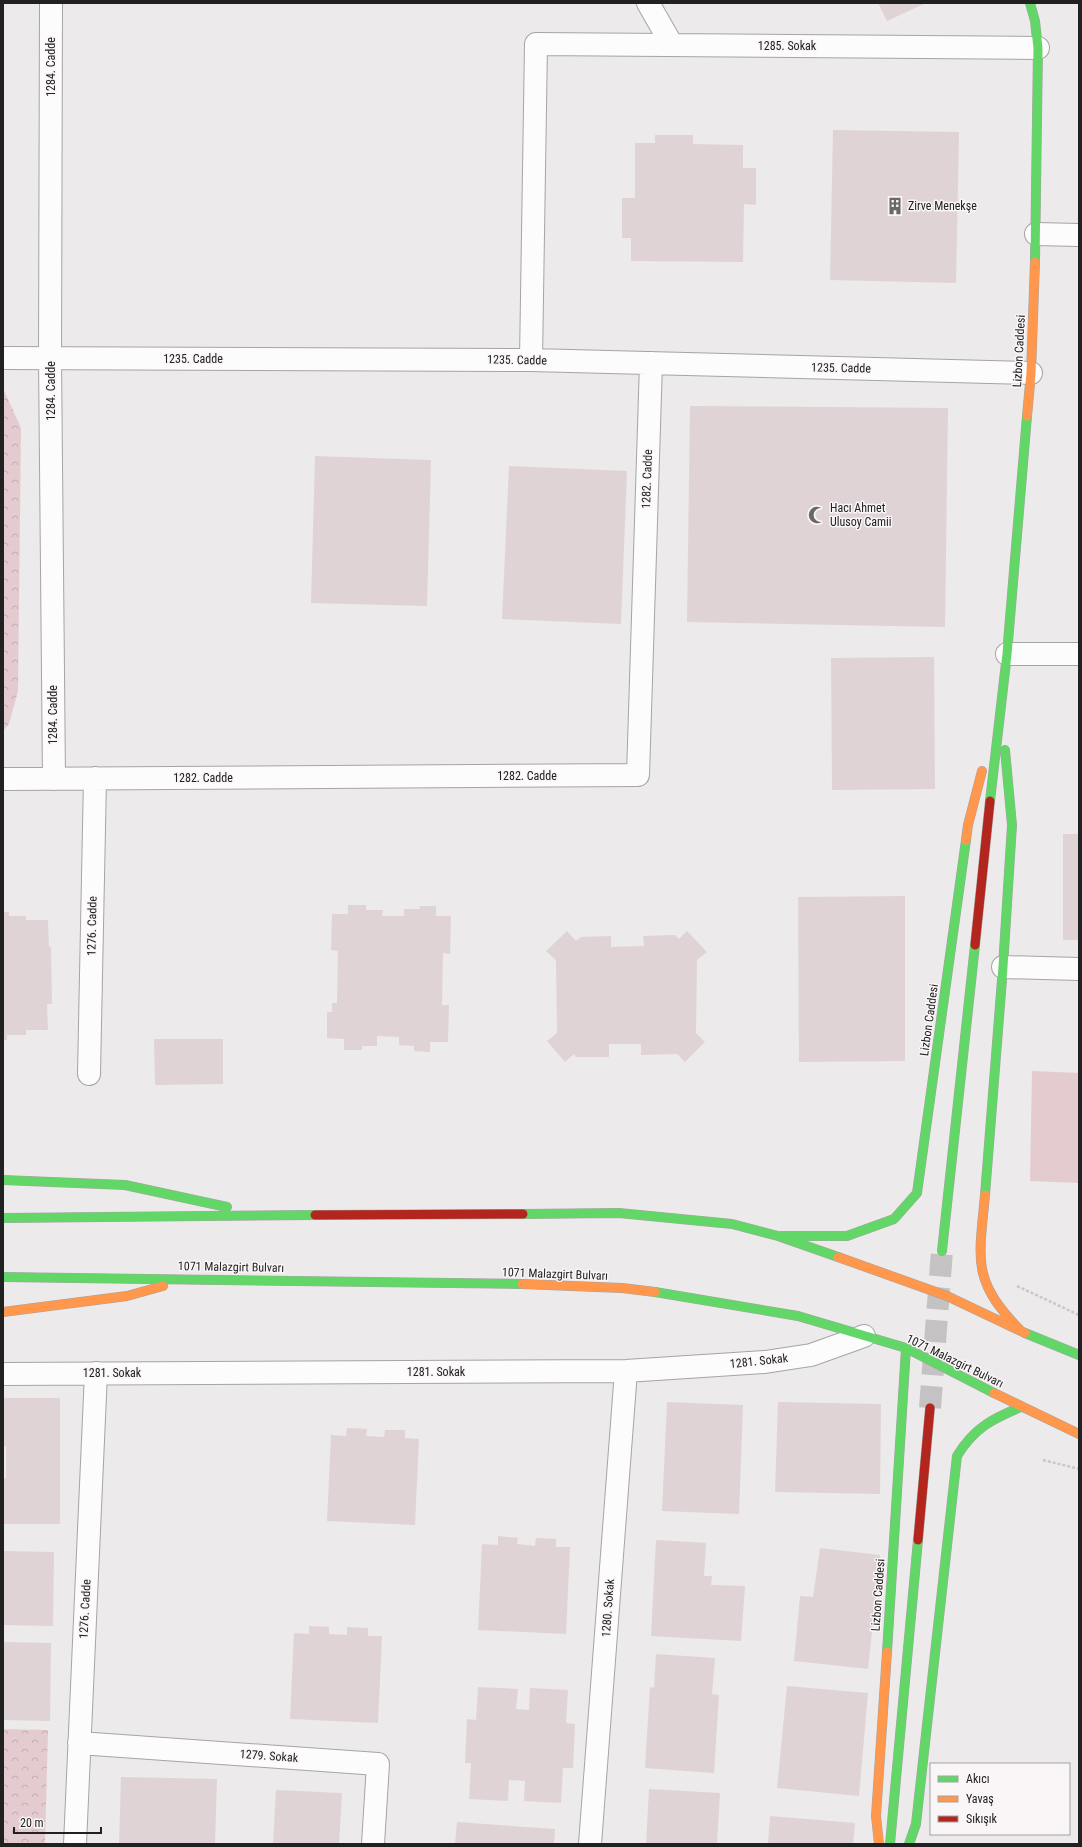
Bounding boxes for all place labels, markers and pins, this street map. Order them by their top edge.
building icon: Zirve Menekşe [885,196,905,216]
place label: Zirve Menekşe [908,199,977,213]
place label: Hacı Ahmet Ulusoy Camii [830,501,892,529]
mosque icon: Hacı Ahmet Ulusoy Camii [807,505,827,525]

